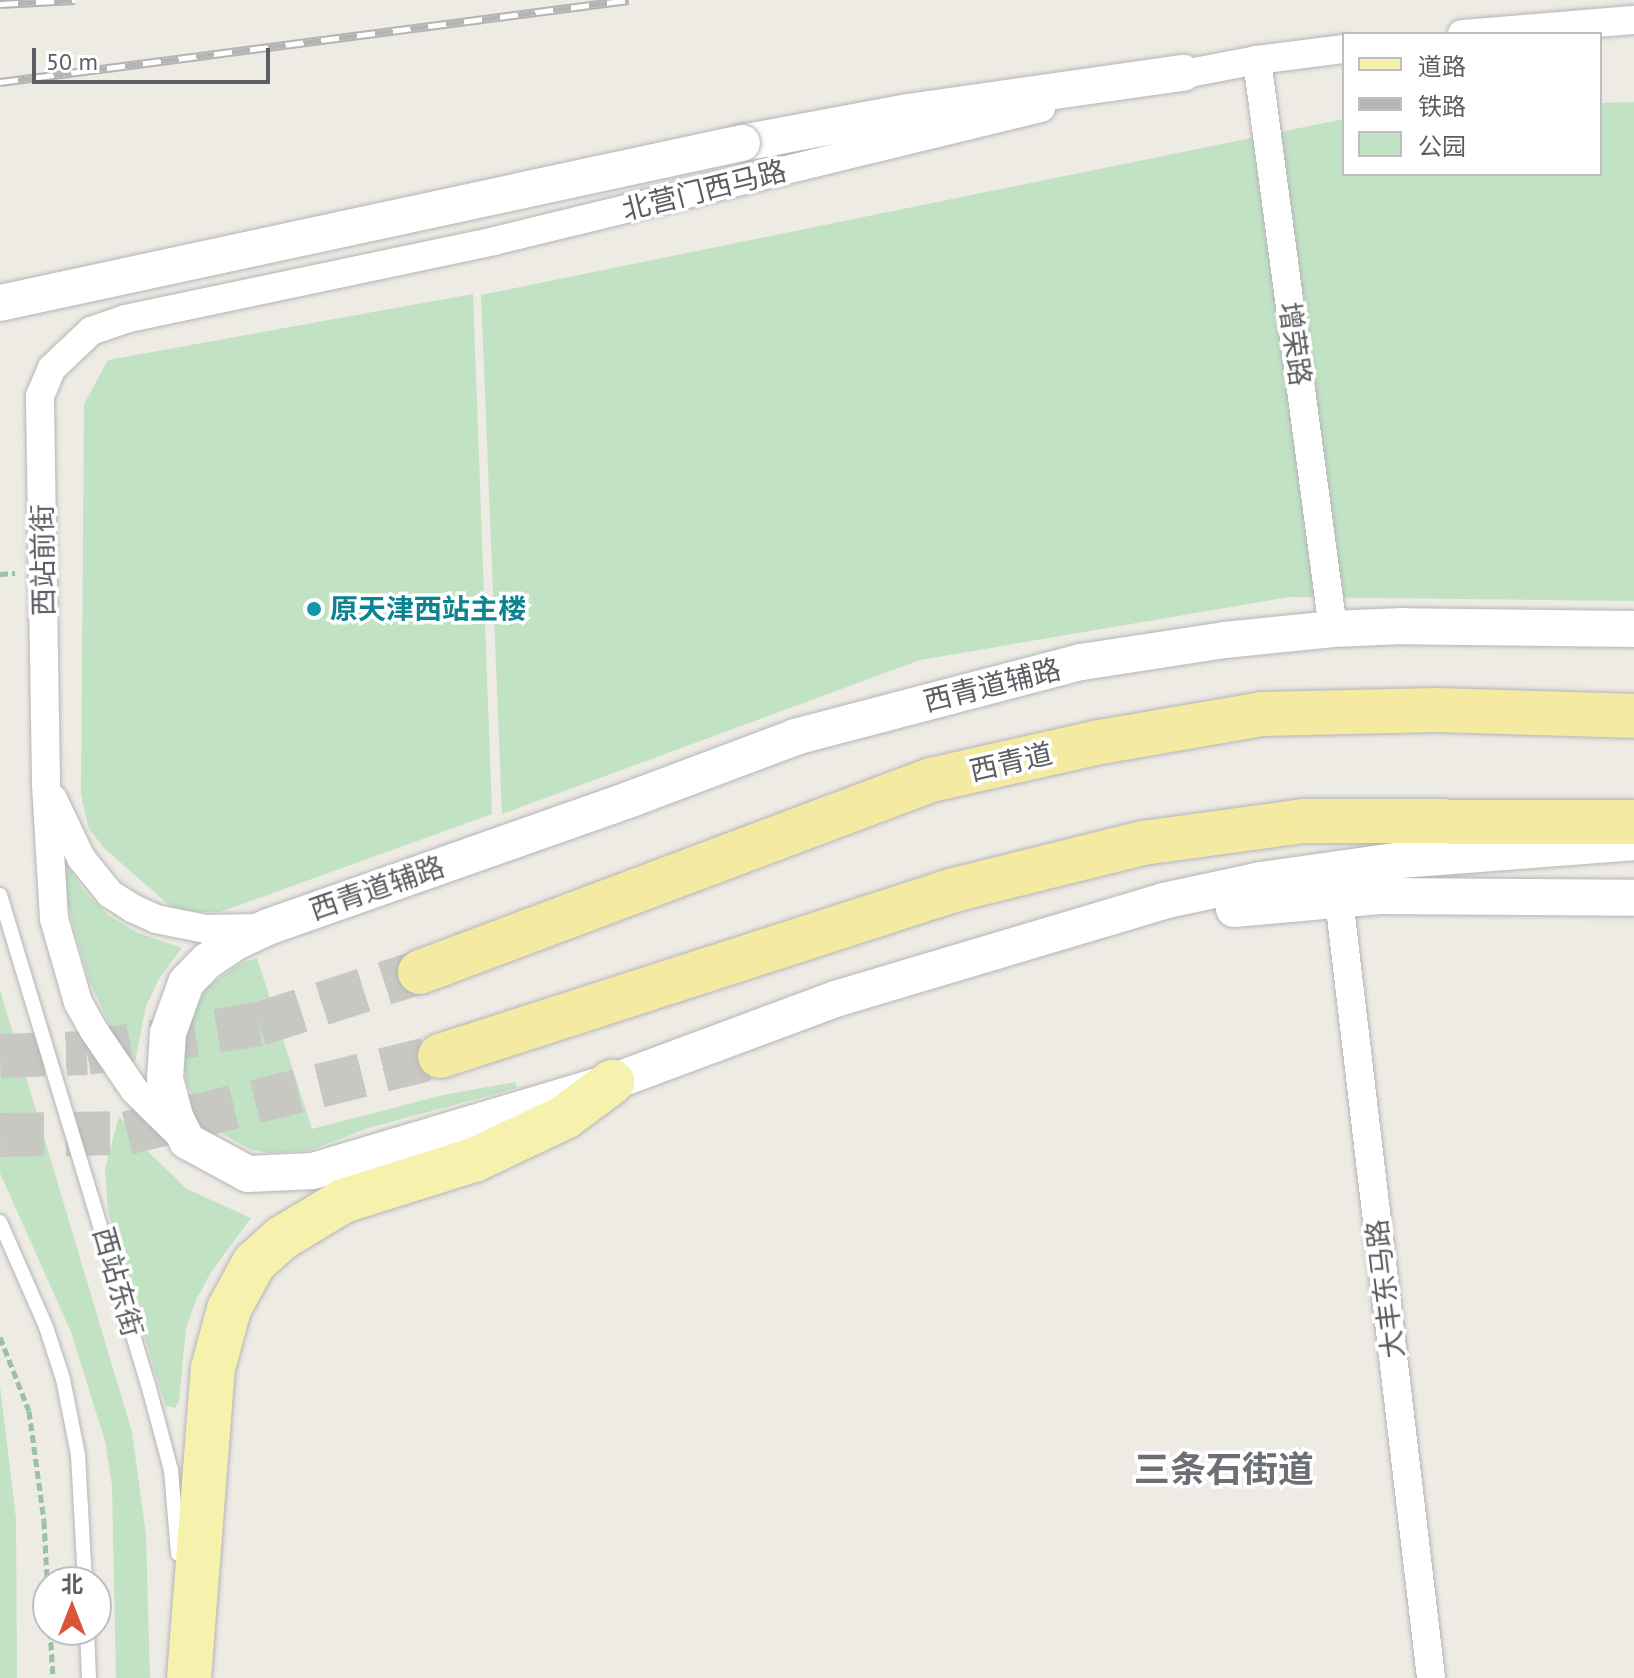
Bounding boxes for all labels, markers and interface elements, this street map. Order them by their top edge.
scale bar [36,32,274,82]
legend [1342,32,1602,176]
text: 50 m [46,46,98,77]
text: 道路 [1418,51,1466,82]
text: 铁路 [1418,91,1466,122]
text: 公园 [1418,131,1466,162]
street label: 北营门西马路 [618,153,790,227]
street label: 增荣路 [1273,300,1317,388]
street label: 西站前街 [25,504,61,616]
place label: 原天津西站主楼 [330,592,526,626]
marker: 原天津西站主楼 [305,600,323,618]
street label: 西青道辅路 [920,652,1064,718]
street label: 西青道 [966,736,1056,788]
street label: 西青道辅路 [305,849,449,927]
street label: 大丰东马路 [1360,1217,1410,1361]
street label: 西站东街 [86,1224,150,1340]
district label: 三条石街道 [1134,1447,1314,1491]
north arrow [32,1566,112,1646]
text: 北 [61,1570,83,1598]

